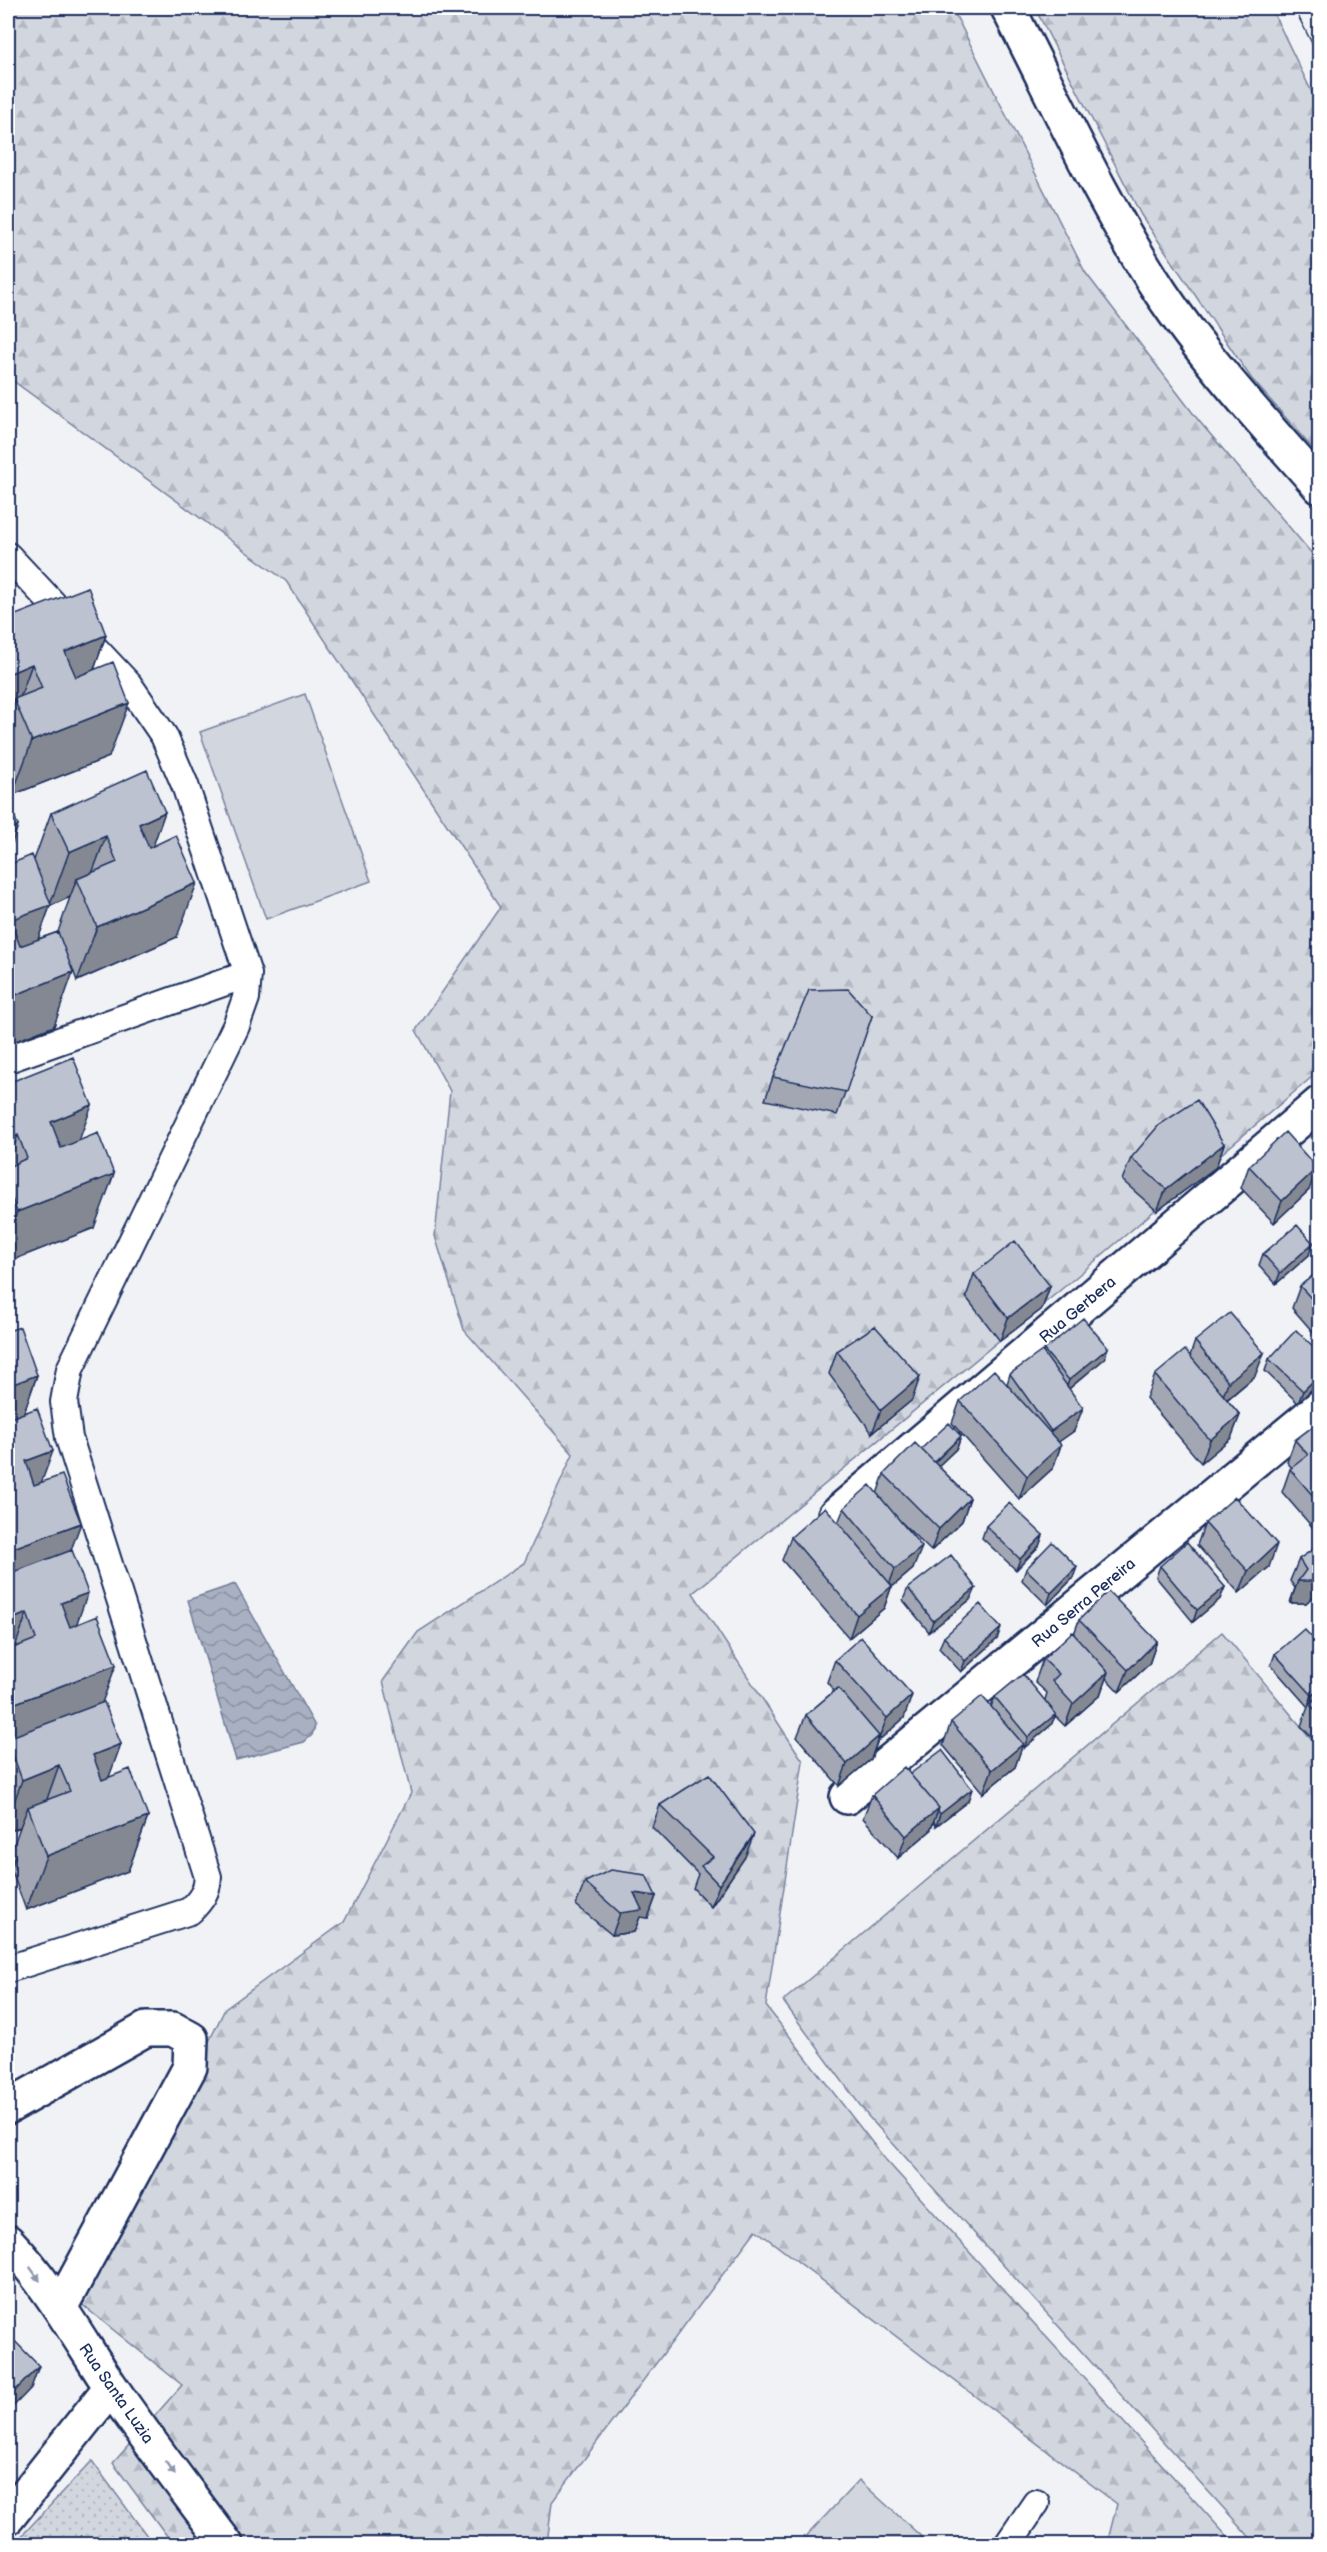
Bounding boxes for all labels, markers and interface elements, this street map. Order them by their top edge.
street label: Rua Gerbera [1036,1273,1120,1348]
street label: Rua Serra Pereira [1028,1554,1140,1652]
one-way arrow [29,2266,41,2282]
street label: Rua Santa Luzia [74,2340,157,2447]
one-way arrow [164,2459,176,2475]

